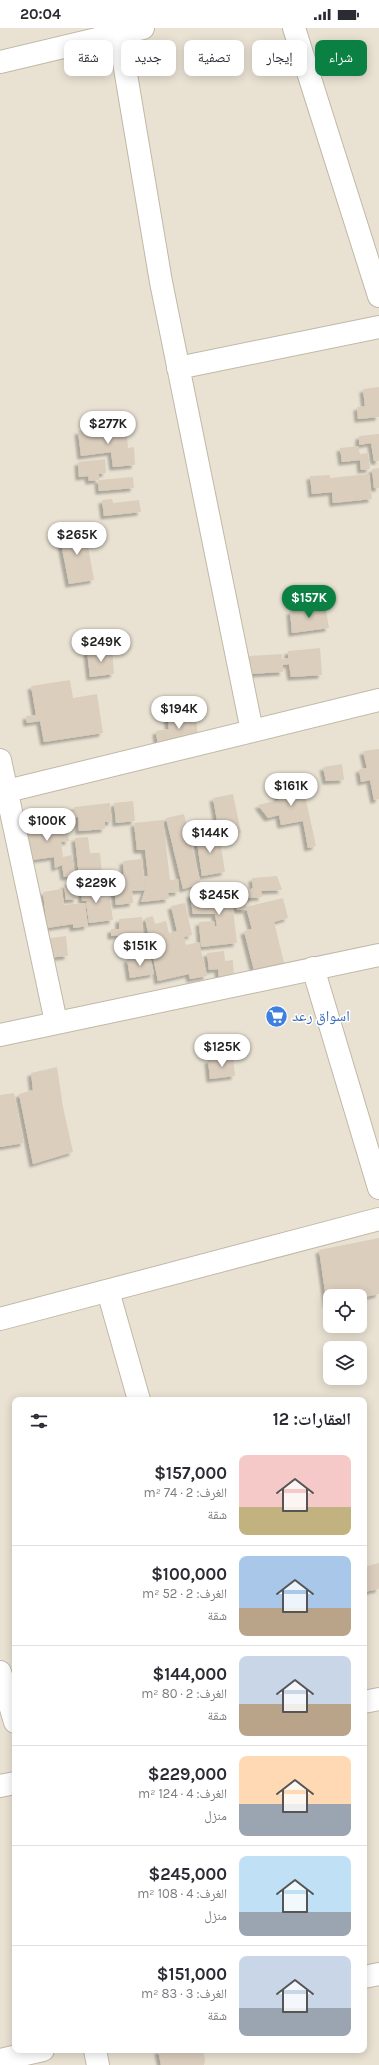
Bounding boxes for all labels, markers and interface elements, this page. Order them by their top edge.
text: 20:04 [20,5,61,23]
chip: شقة [64,40,113,76]
chip: جديد [121,40,176,76]
chip: تصفية [184,40,244,76]
chip: إيجار [252,40,307,76]
chip: شراء [315,40,367,76]
pin: $277K [80,411,136,445]
text: $277K [89,416,127,431]
pin: $265K [49,522,105,556]
text: $265K [57,527,97,542]
pin: $157K [281,585,337,619]
text: $157K [291,590,327,605]
pin: $249K [73,629,129,663]
text: $249K [81,634,122,649]
pin: $194K [151,696,207,730]
text: $194K [160,701,198,716]
pin: $161K [263,773,319,807]
text: $161K [274,778,308,793]
pin: $100K [19,808,75,842]
text: $100K [28,813,66,828]
pin: $144K [182,820,238,854]
text: $144K [191,825,229,840]
pin: $229K [68,870,124,904]
text: $229K [75,875,117,890]
pin: $245K [191,882,247,916]
text: $245K [199,887,239,902]
pin: $151K [112,933,168,967]
text: $151K [123,938,157,953]
supermarket icon: اسواق رعد [263,1003,289,1029]
place label: اسواق رعد [292,1007,350,1026]
pin: $125K [194,1034,250,1068]
text: $125K [203,1039,241,1054]
map controls [323,1289,367,1385]
button: locate [323,1289,367,1333]
button: layers [323,1341,367,1385]
text: العقارات: 12 [273,1409,351,1429]
icon: filters [28,1410,50,1432]
text: $157,000 [154,1463,227,1483]
icon: home [271,1471,319,1519]
text: الغرف: 2 · 74 m² [144,1485,227,1500]
text: شقة [208,1507,227,1522]
text: $100,000 [151,1564,227,1584]
icon: home [271,1572,319,1620]
text: الغرف: 2 · 52 m² [142,1586,227,1601]
text: شقة [208,1608,227,1623]
text: $144,000 [152,1664,227,1684]
icon: home [271,1672,319,1720]
text: الغرف: 2 · 80 m² [141,1686,227,1701]
text: شقة [208,1708,227,1723]
text: $229,000 [148,1764,227,1784]
icon: home [271,1772,319,1820]
text: الغرف: 4 · 124 m² [138,1786,227,1801]
text: منزل [204,1808,227,1823]
text: $245,000 [148,1864,227,1884]
icon: home [271,1872,319,1920]
text: الغرف: 4 · 108 m² [137,1886,227,1901]
text: منزل [204,1908,227,1923]
text: $151,000 [157,1964,227,1984]
icon: home [271,1972,319,2020]
text: الغرف: 3 · 83 m² [141,1986,227,2001]
text: شقة [208,2008,227,2023]

